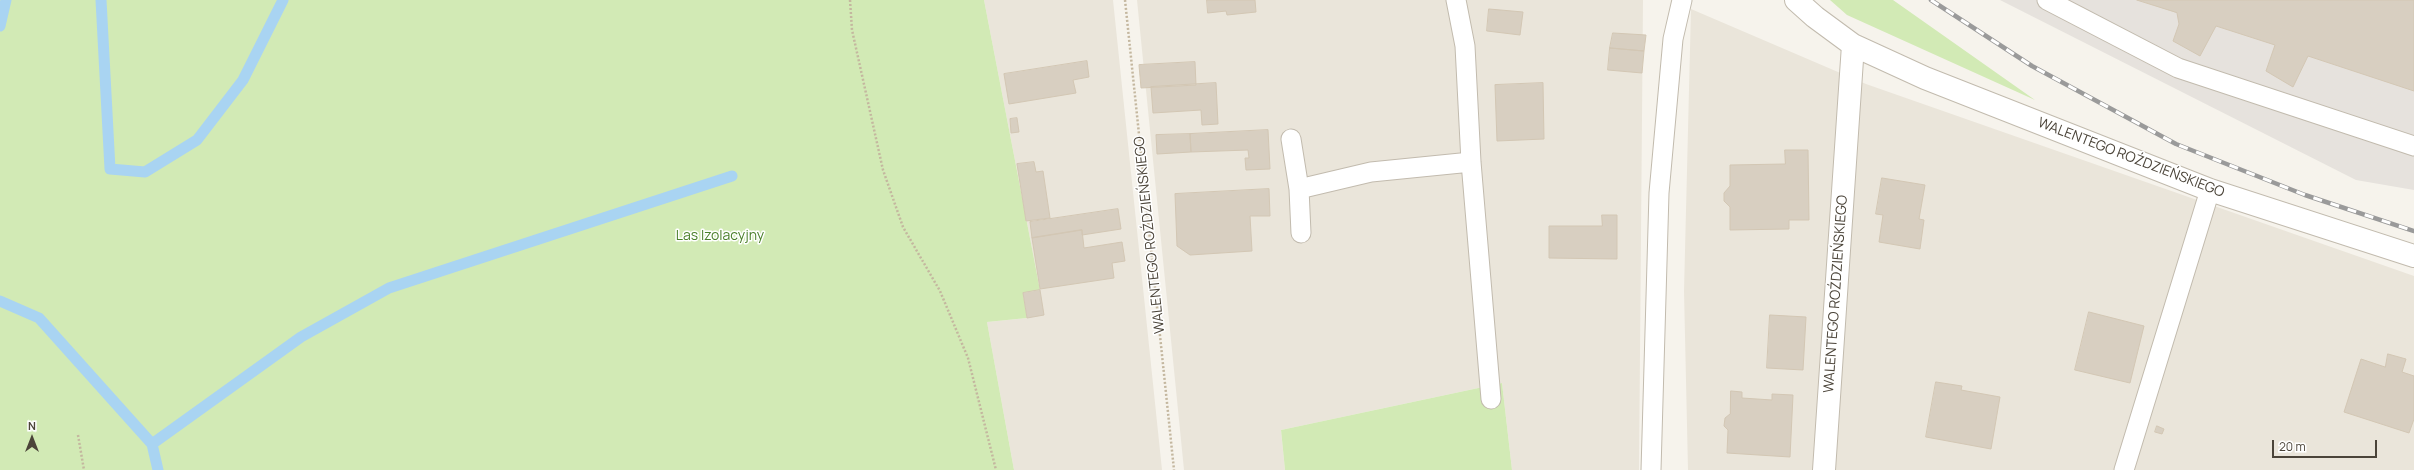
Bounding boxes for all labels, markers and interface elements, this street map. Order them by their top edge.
street label: WALENTEGO ROŹDZIEŃSKIEGO [2035,115,2227,201]
street label: WALENTEGO ROŹDZIEŃSKIEGO [1131,135,1169,335]
street label: WALENTEGO ROŹDZIEŃSKIEGO [1821,194,1851,394]
park label: Las Izolacyjny [676,228,764,244]
north arrow [12,418,52,458]
text: N [28,418,36,433]
scale bar [2274,432,2379,458]
text: 20 m [2279,438,2306,455]

